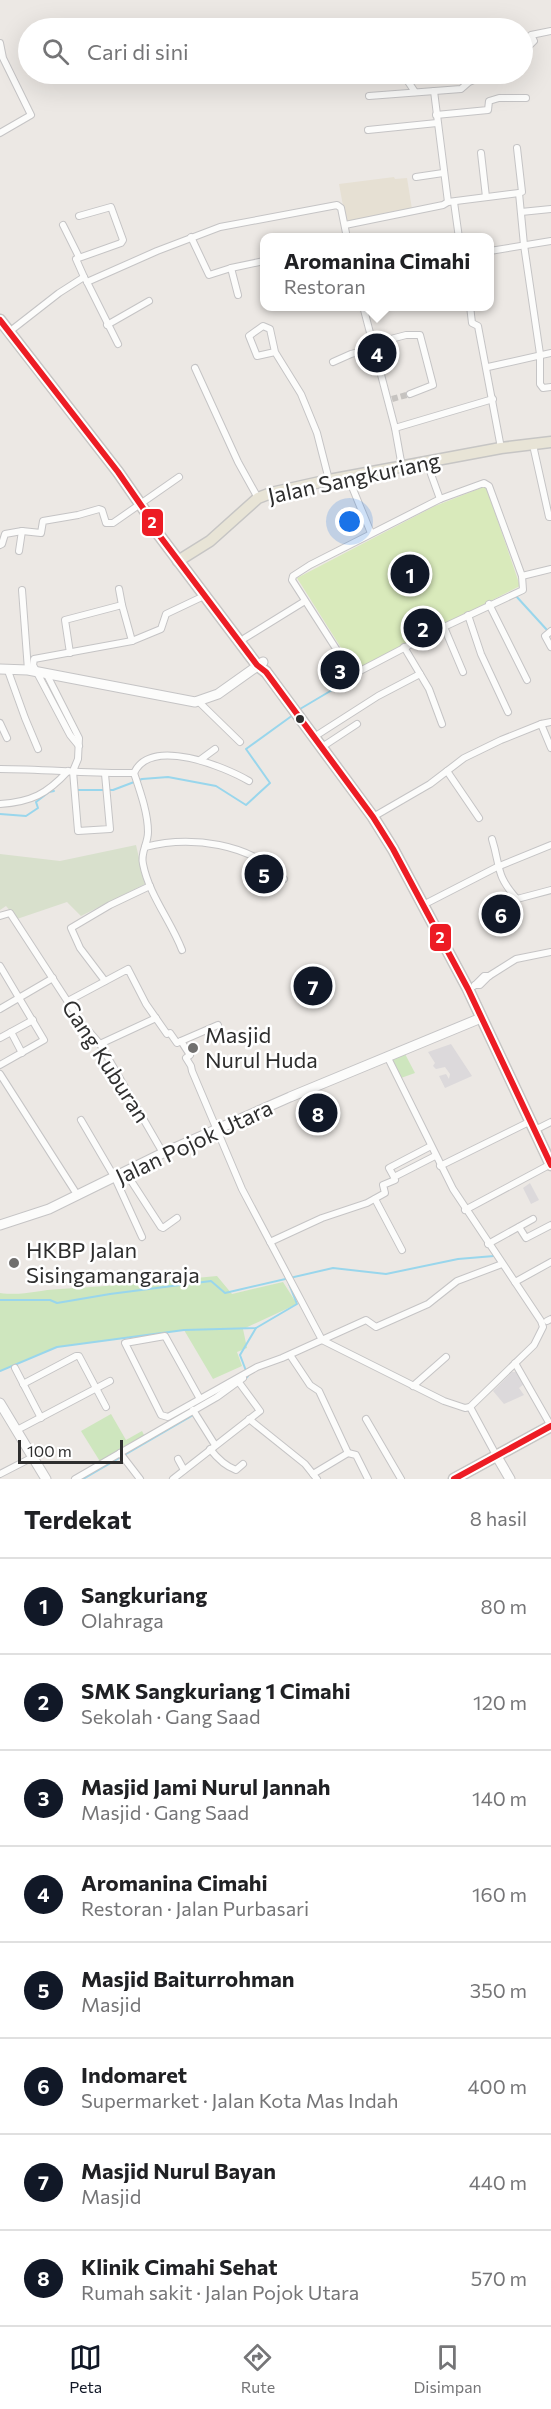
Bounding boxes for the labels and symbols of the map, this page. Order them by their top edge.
pin: 4 [358,330,397,376]
street label: Jalan Sangkuriang [265,446,443,509]
your location [335,507,364,536]
line badge: 2 [141,508,164,537]
text: 2 [147,512,157,531]
pin: 1 [390,552,430,596]
pin: 2 [404,606,442,650]
pin: 3 [320,648,360,692]
unlabelled marker [294,713,306,725]
pin: 5 [244,852,284,896]
pin: 6 [482,892,520,936]
line badge: 2 [429,923,452,952]
text: 2 [435,927,445,946]
pin: 7 [294,964,332,1008]
street label: Gang Kuburan [57,994,156,1127]
place label: Masjid Nurul Huda [205,1021,318,1073]
marker: Masjid Nurul Huda [186,1041,200,1055]
pin: 8 [298,1090,338,1136]
street label: Jalan Pojok Utara [111,1093,277,1190]
place label: HKBP Jalan Sisingamangaraja [26,1236,200,1288]
marker: HKBP Jalan Sisingamangaraja [7,1256,21,1270]
scale bar [18,1437,123,1464]

